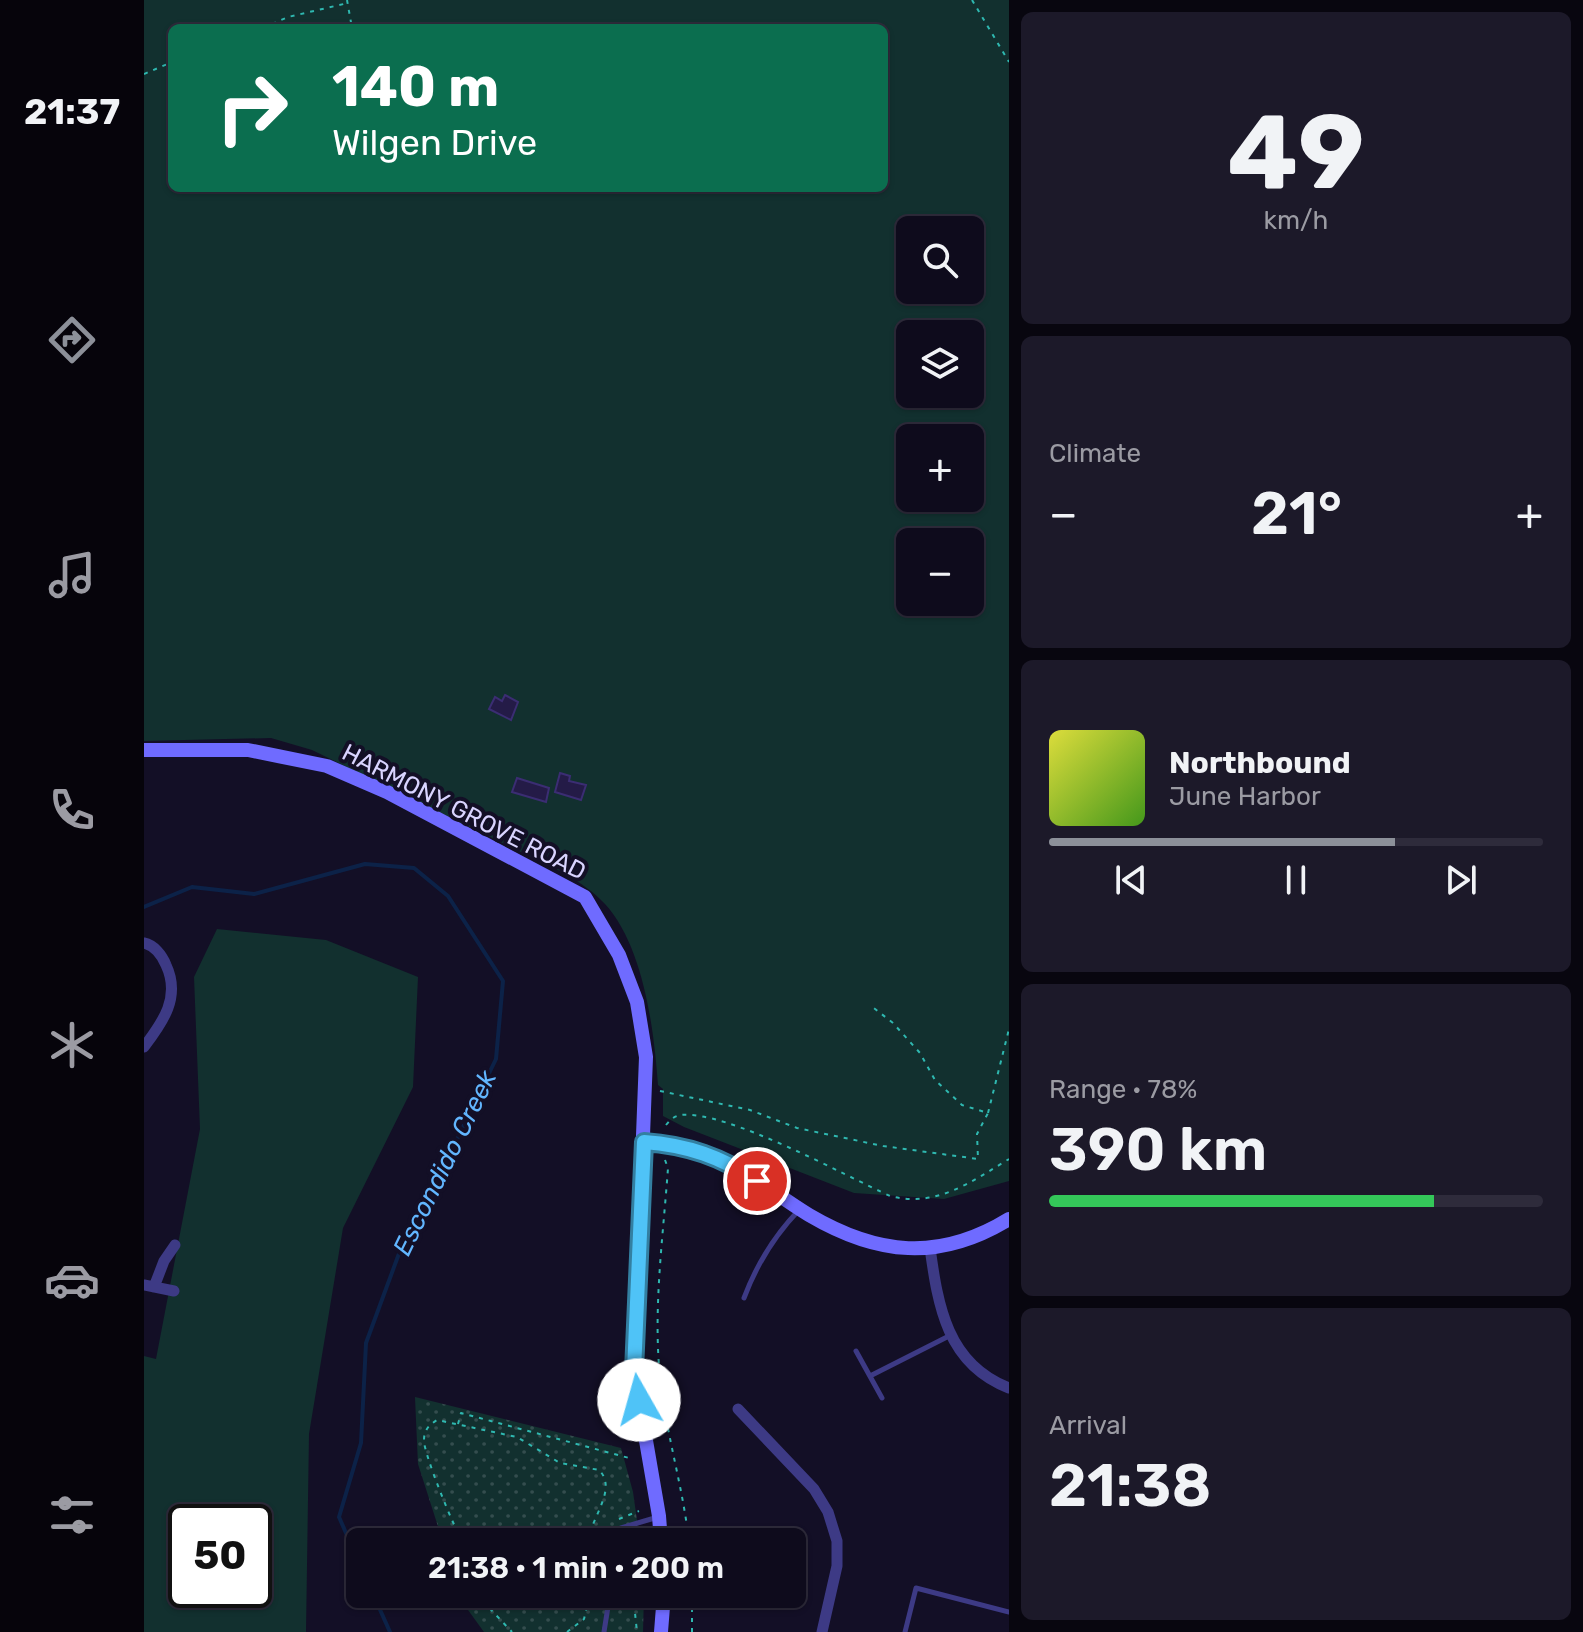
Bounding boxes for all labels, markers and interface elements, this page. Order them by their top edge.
text: 140 m [332,54,499,120]
icon: right [200,56,304,160]
text: 21:37 [24,90,120,133]
text: 49 [1227,91,1365,214]
text: Wilgen Drive [332,121,537,164]
text: km/h [1264,205,1328,236]
map controls [896,216,984,616]
button: search [896,216,984,304]
icon: directions [44,312,100,368]
button: layers [896,320,984,408]
button: + [896,424,984,512]
text: Climate [1049,438,1141,469]
text: 21° [1251,478,1342,549]
text: − [1049,488,1078,540]
text: + [1516,488,1543,540]
button: − [896,528,984,616]
icon: music [44,547,100,603]
street label: HARMONY GROVE ROAD [337,738,591,886]
text: Northbound [1169,745,1351,781]
text: June Harbor [1169,781,1321,812]
icon: phone [44,782,100,838]
icon: previous [1109,858,1153,902]
icon: pause [1274,858,1318,902]
icon: next [1439,858,1483,902]
icon: climate [44,1017,100,1073]
water label: Escondido Creek [387,1065,503,1261]
text: Range · 78% [1049,1074,1197,1105]
text: 390 km [1049,1114,1267,1185]
pin [723,1147,791,1215]
icon: arrive [735,1159,779,1203]
icon: car [44,1252,100,1308]
position arrow [597,1358,681,1442]
text: Arrival [1049,1410,1127,1441]
text: 21:38 [1049,1450,1211,1521]
icon: filters [44,1487,100,1543]
speed limit sign: 50 [168,1504,272,1608]
text: 21:38 · 1 min · 200 m [428,1550,724,1586]

